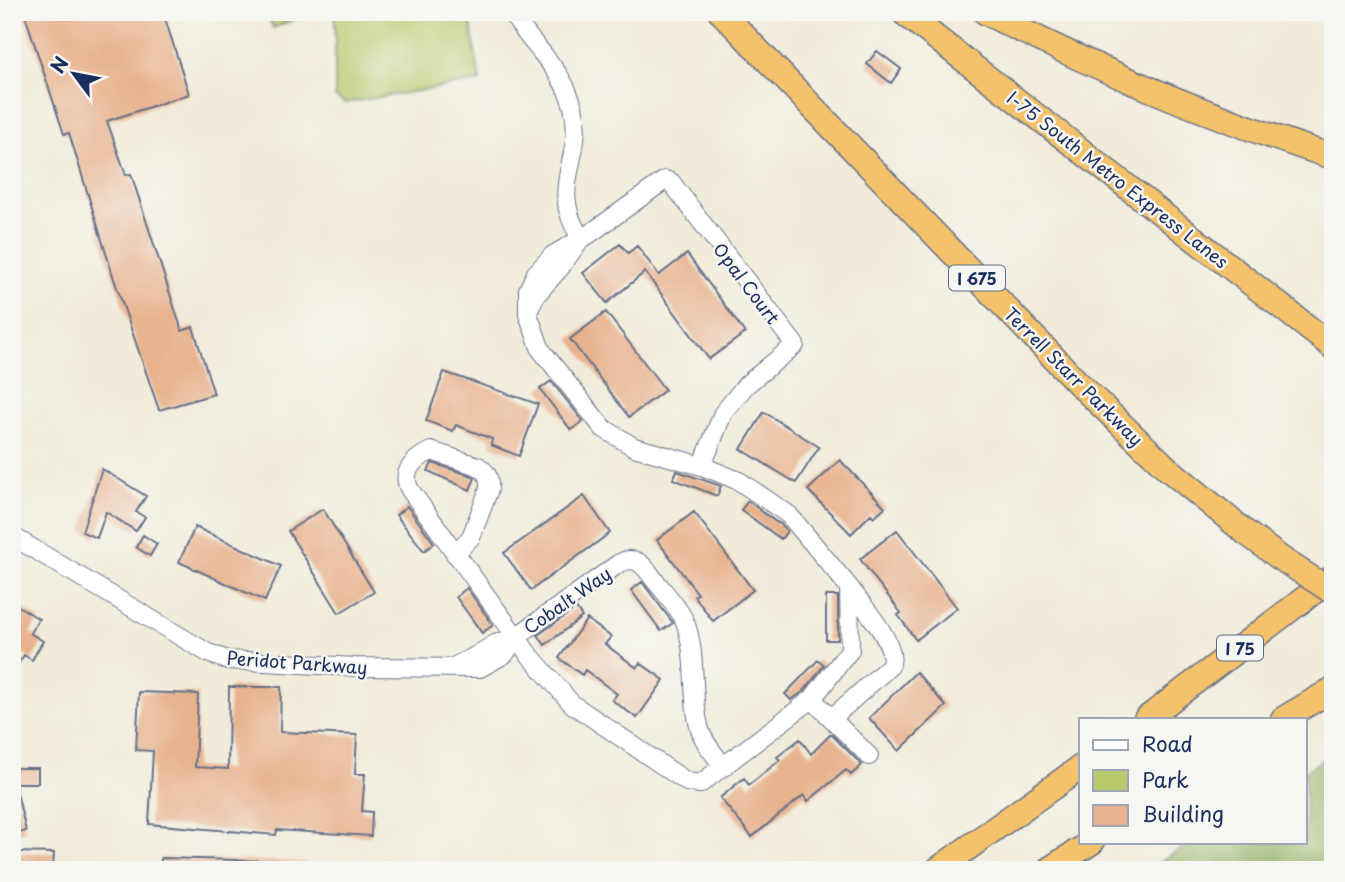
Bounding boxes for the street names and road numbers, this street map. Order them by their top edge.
street label: I-75 South Metro Express Lanes [1001,84,1235,274]
street label: Opal Court [707,236,787,330]
road number: I 675 [949,266,1005,290]
street label: Terrell Starr Parkway [998,300,1150,452]
street label: Cobalt Way [518,560,616,640]
road number: I 75 [1217,636,1263,660]
street label: Peridot Parkway [226,644,368,680]

